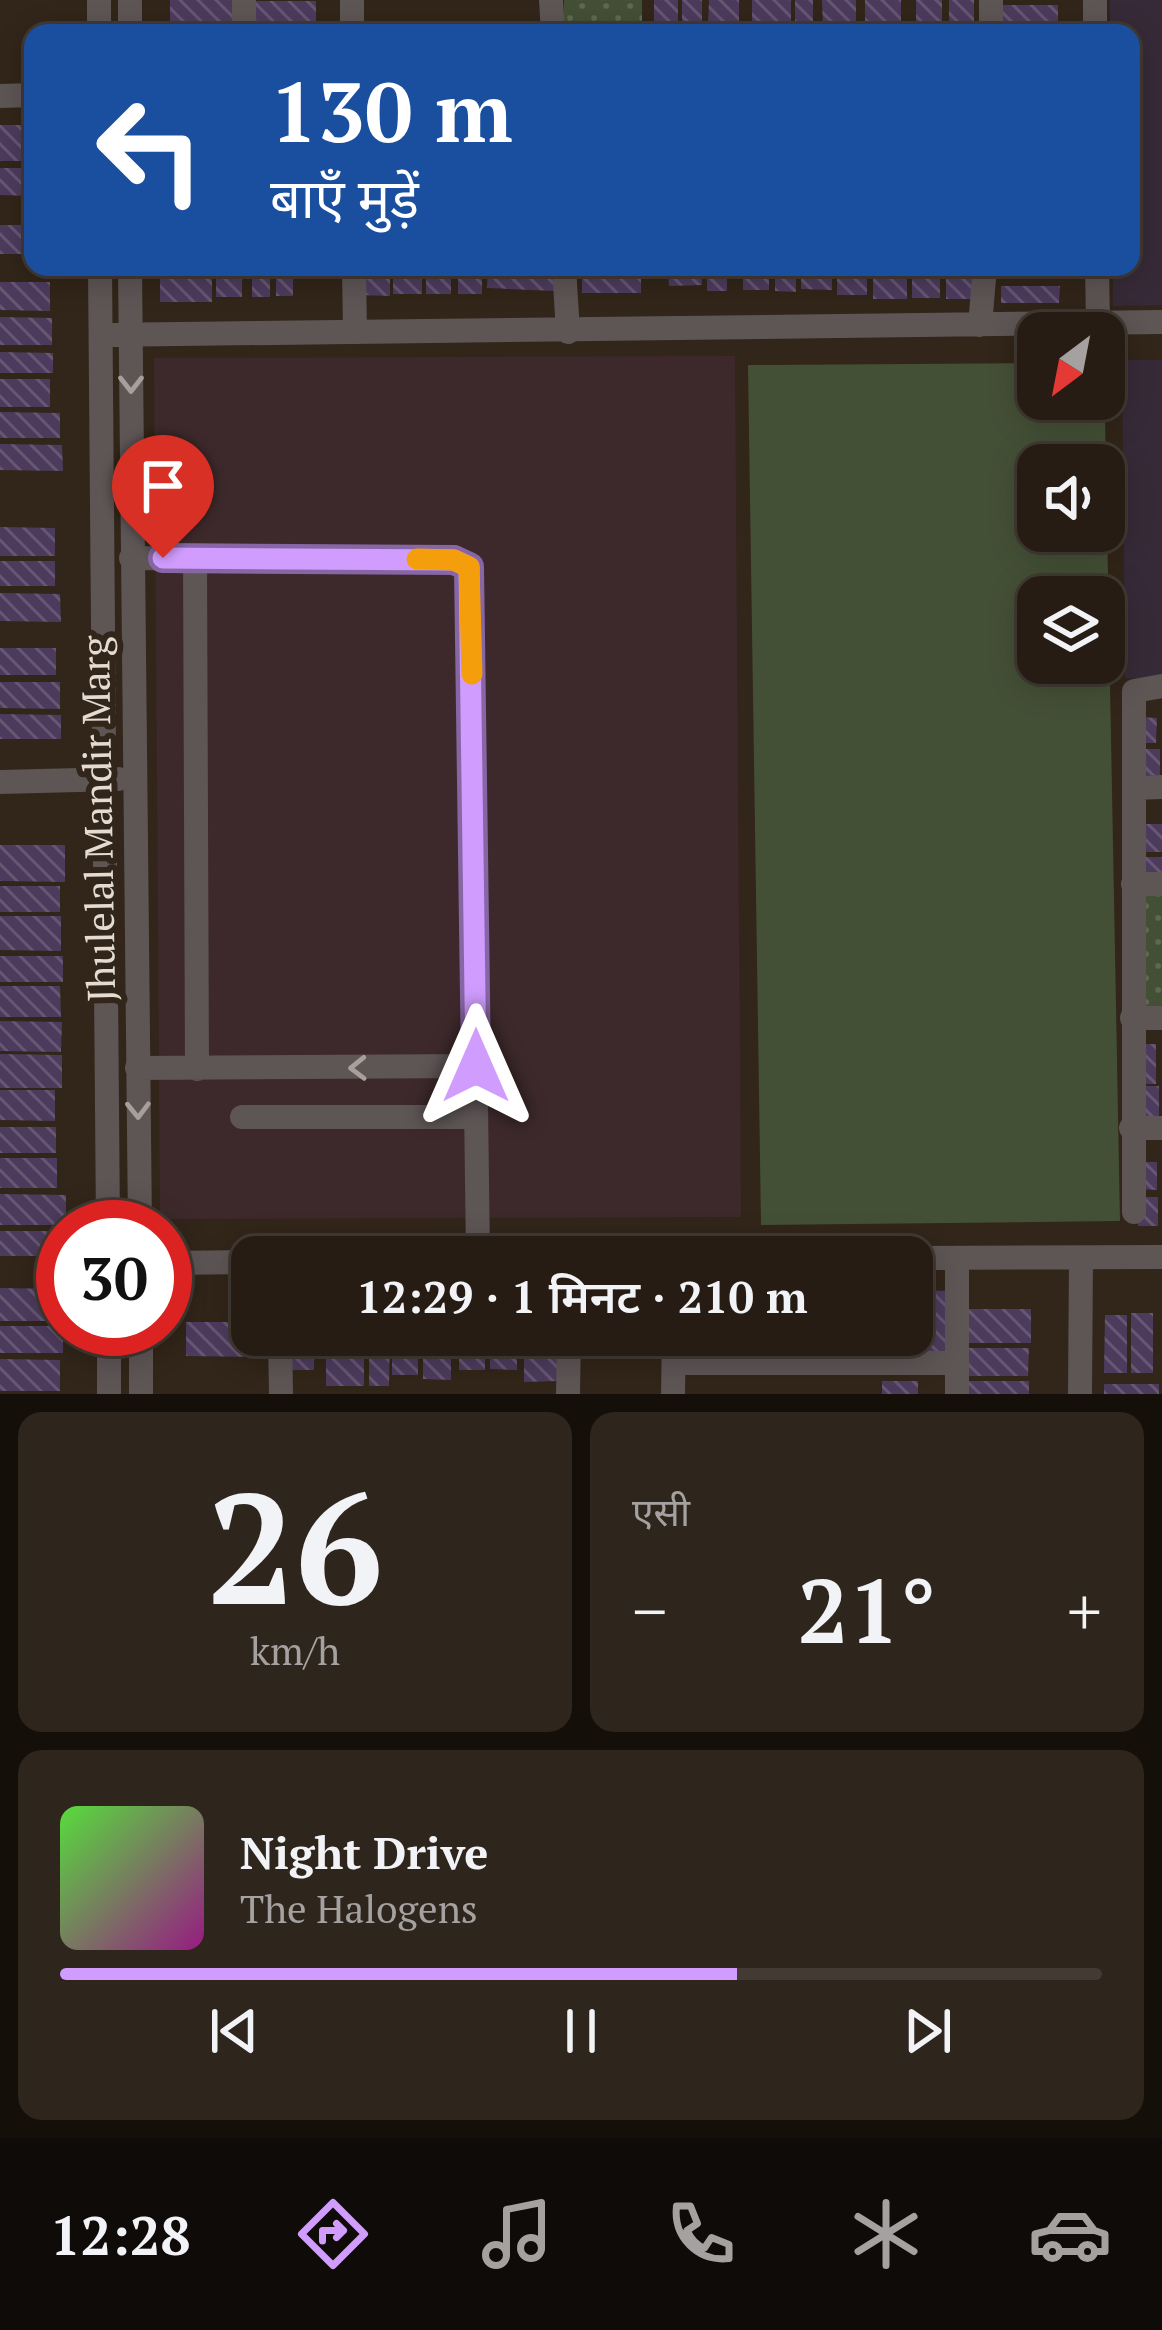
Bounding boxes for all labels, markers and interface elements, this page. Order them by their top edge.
text: 130 m [270,55,513,166]
icon: left [72,72,228,228]
text: बाएँ मुड़ें [270,162,419,233]
north arrow [1017,312,1125,420]
map controls [1017,312,1125,684]
one-way arrow [118,376,144,394]
pin [112,435,214,558]
button: sound [1017,444,1125,552]
icon: arrive [130,453,196,519]
button: layers [1017,576,1125,684]
street label: Jhulelal Mandir Marg [68,635,126,1002]
position arrow [413,1003,539,1129]
one-way arrow [348,1054,367,1080]
one-way arrow [124,1101,150,1120]
speed limit sign: 30 [36,1200,192,1356]
text: 12:29 · 1 मिनट · 210 m [356,1266,808,1326]
text: 26 [207,1442,383,1649]
text: एसी [632,1485,690,1537]
text: 21° [798,1549,936,1669]
text: − [632,1566,667,1654]
text: + [1067,1566,1102,1654]
text: km/h [250,1624,340,1676]
text: Night Drive [240,1822,489,1882]
text: The Halogens [240,1882,478,1934]
icon: previous [201,1998,267,2064]
icon: pause [548,1998,614,2064]
icon: next [895,1998,961,2064]
icon: directions [291,2192,375,2276]
icon: music [475,2192,559,2276]
icon: phone [659,2192,743,2276]
icon: climate [844,2192,928,2276]
icon: car [1028,2192,1112,2276]
text: 12:28 [50,2199,191,2270]

